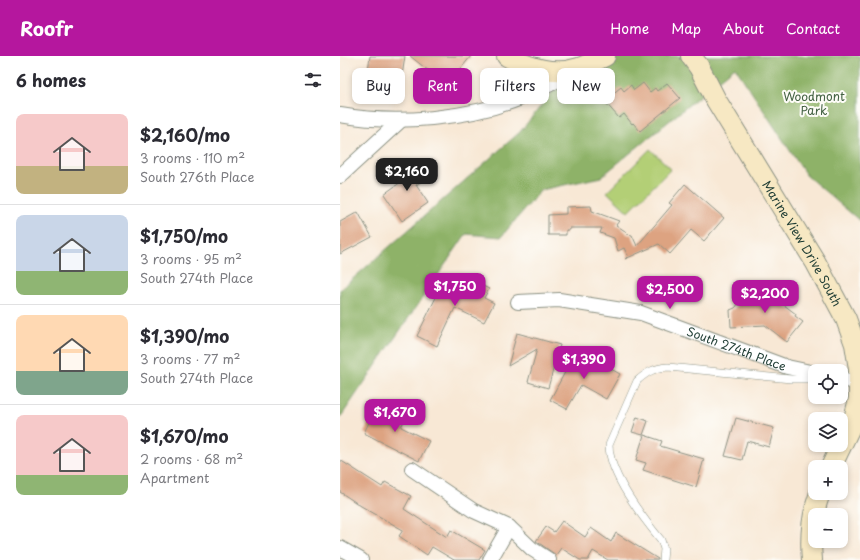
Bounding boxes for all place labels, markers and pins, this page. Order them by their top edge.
pin: $2,160 [374,158,440,192]
pin: $1,750 [422,273,488,307]
pin: $2,500 [637,276,703,310]
pin: $2,200 [732,280,798,314]
pin: $1,390 [551,346,617,380]
pin: $1,670 [362,399,428,433]

